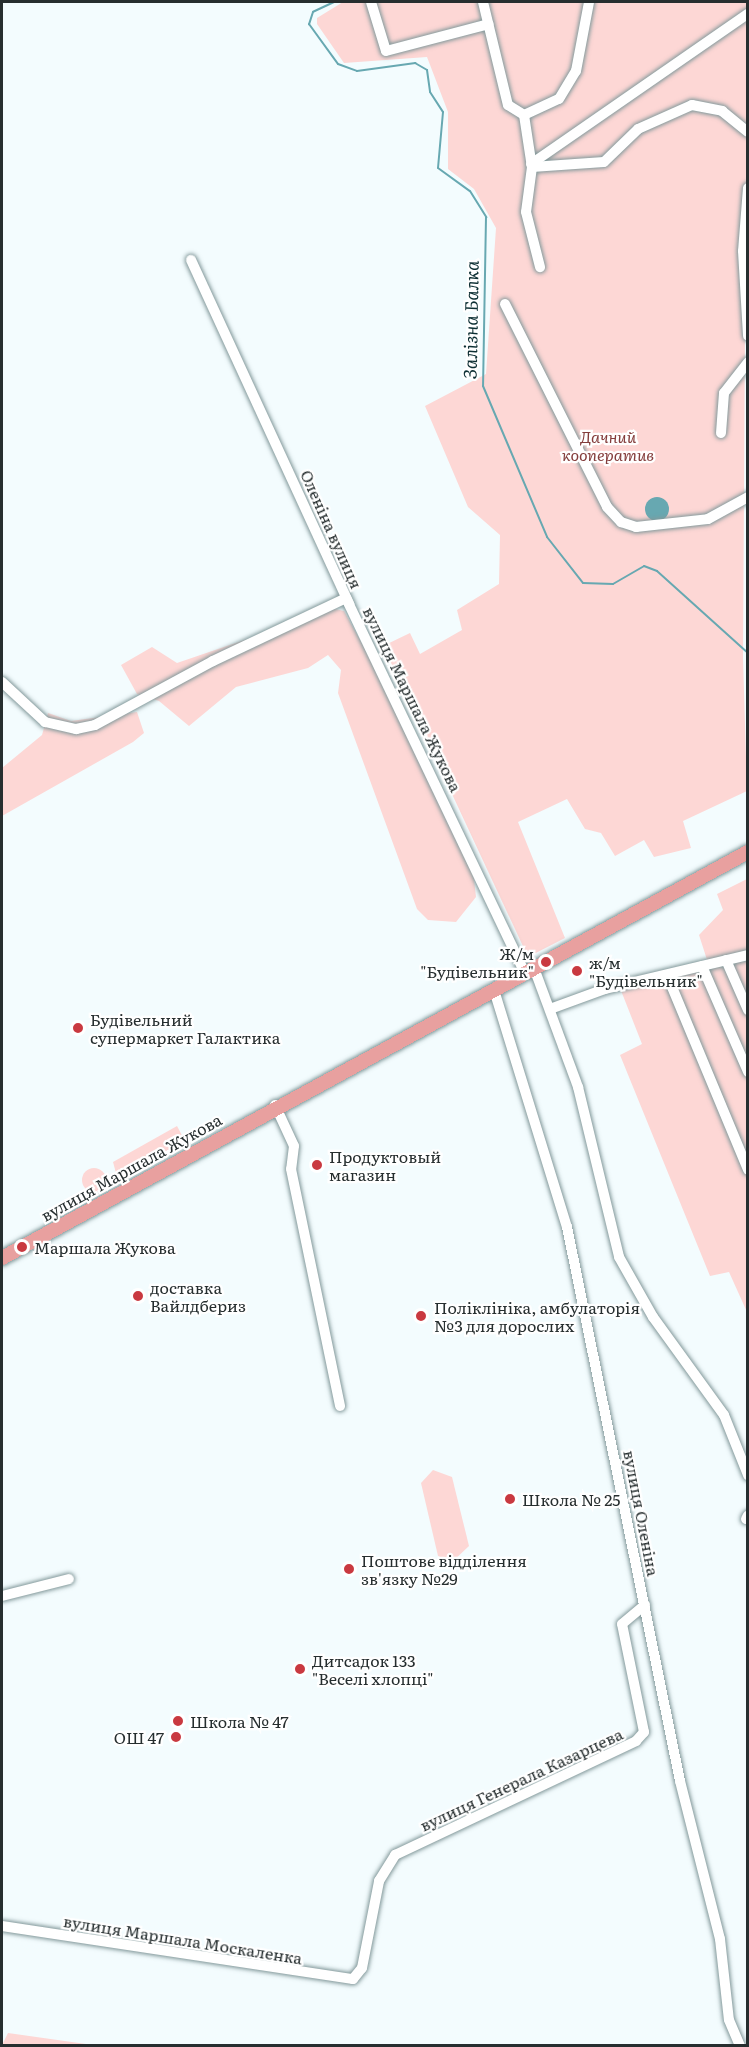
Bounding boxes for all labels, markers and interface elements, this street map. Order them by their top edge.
water label: Залізна Балка [459,260,483,380]
park label: Дачний кооператив [562,426,654,464]
street label: Оленіна вулиця [297,467,367,591]
street label: вулиця Маршала Жукова [360,603,466,795]
place label: Ж/м "Будівельник" [420,943,534,981]
place label: ж/м "Будівельник" [589,952,703,990]
marker: Ж/м "Будівельник" [539,955,553,969]
marker: ж/м "Будівельник" [570,964,584,978]
place label: Будівельний супермаркет Галактика [90,1009,280,1047]
marker: Будівельний супермаркет Галактика [71,1021,85,1035]
street label: вулиця Маршала Жукова [37,1109,225,1225]
place label: Продуктовый магазин [329,1146,441,1184]
marker: Продуктовый магазин [310,1158,324,1172]
place label: Маршала Жукова [34,1237,176,1257]
marker: Маршала Жукова [15,1240,29,1254]
place label: доставка Вайлдбериз [150,1277,246,1315]
marker: доставка Вайлдбериз [131,1289,145,1303]
place label: Поліклініка, амбулаторія №3 для дорослих [434,1297,640,1335]
marker: Поліклініка, амбулаторія №3 для дорослих [412,1307,430,1325]
street label: вулиця Оленіна [620,1448,664,1578]
place label: Школа № 25 [522,1489,620,1509]
marker: Школа № 25 [503,1492,517,1506]
place label: Поштове відділення зв'язку №29 [361,1550,527,1588]
marker: Поштове відділення зв'язку №29 [342,1562,356,1576]
place label: Дитсадок 133 "Веселі хлопці" [312,1650,433,1688]
marker: Дитсадок 133 "Веселі хлопці" [293,1662,307,1676]
place label: Школа № 47 [190,1711,289,1731]
marker: Школа № 47 [171,1714,185,1728]
street label: вулиця Генерала Казарцева [417,1723,625,1835]
place label: ОШ 47 [114,1727,164,1747]
marker: ОШ 47 [169,1730,183,1744]
street label: вулиця Маршала Москаленка [62,1911,304,1967]

